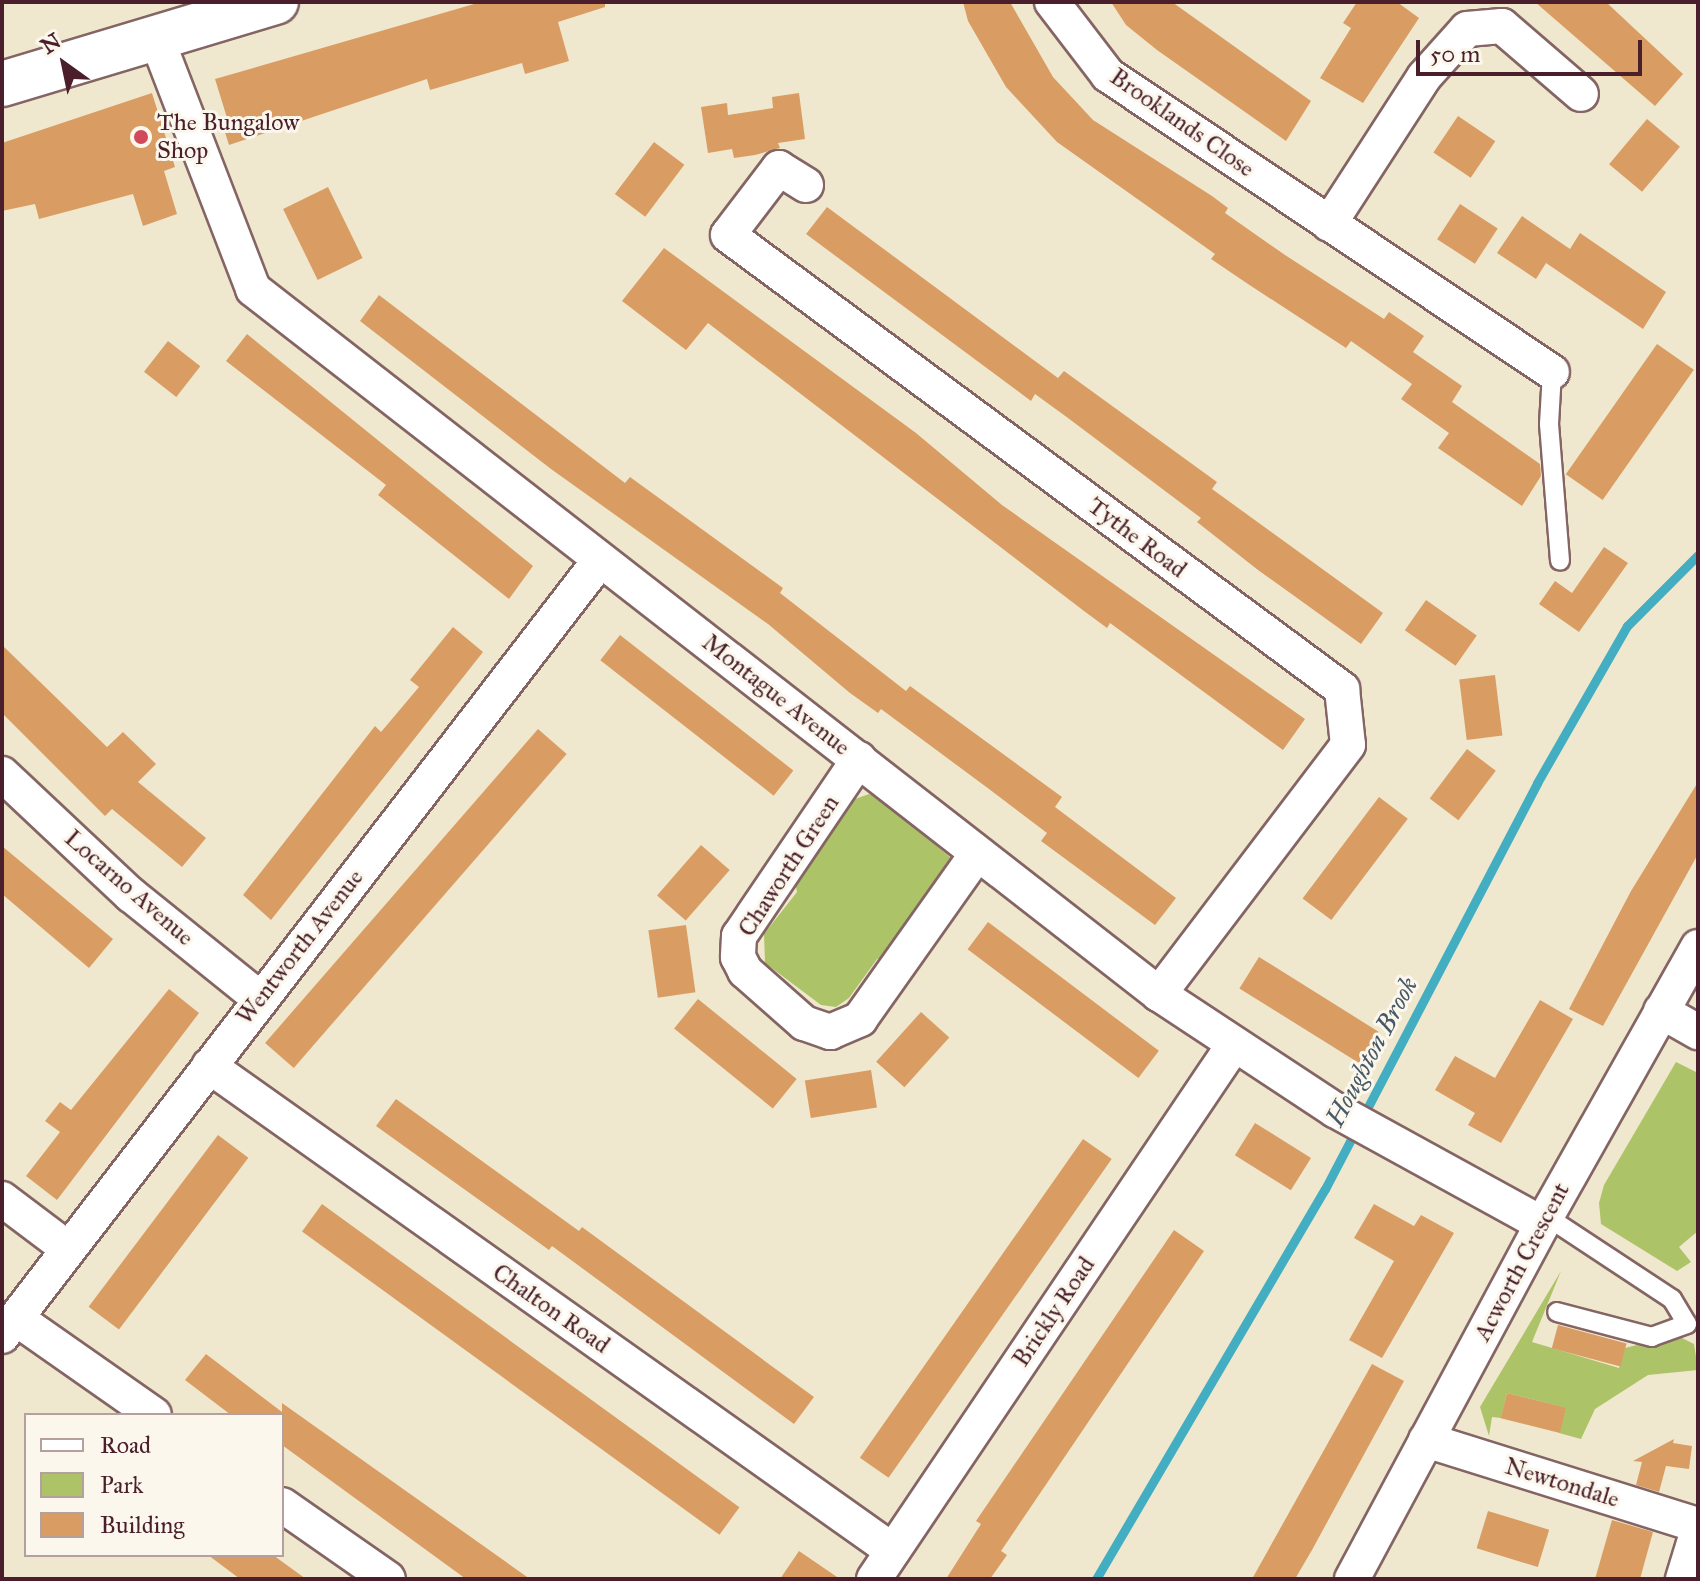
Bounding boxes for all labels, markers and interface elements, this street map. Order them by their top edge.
north arrow [24,24,104,104]
scale bar [1420,24,1646,74]
text: N [35,27,66,60]
text: 50 m [1430,39,1480,69]
street label: Brooklands Close [1104,63,1260,183]
place label: The Bungalow Shop [157,109,299,165]
marker: The Bungalow Shop [132,128,150,146]
street label: Tythe Road [1082,492,1192,584]
street label: Montague Avenue [696,628,856,762]
street label: Chaworth Green [733,790,845,942]
street label: Locarno Avenue [59,824,199,952]
street label: Wentworth Avenue [230,864,370,1030]
water label: Houghton Brook [1320,972,1424,1132]
street label: Acworth Crescent [1468,1178,1576,1346]
street label: Brickly Road [1007,1252,1101,1372]
street label: Chalton Road [487,1258,615,1360]
legend [24,1413,284,1557]
text: Road [100,1430,151,1460]
street label: Newtondale [1501,1452,1623,1514]
text: Park [100,1470,143,1500]
text: Building [100,1510,185,1540]

